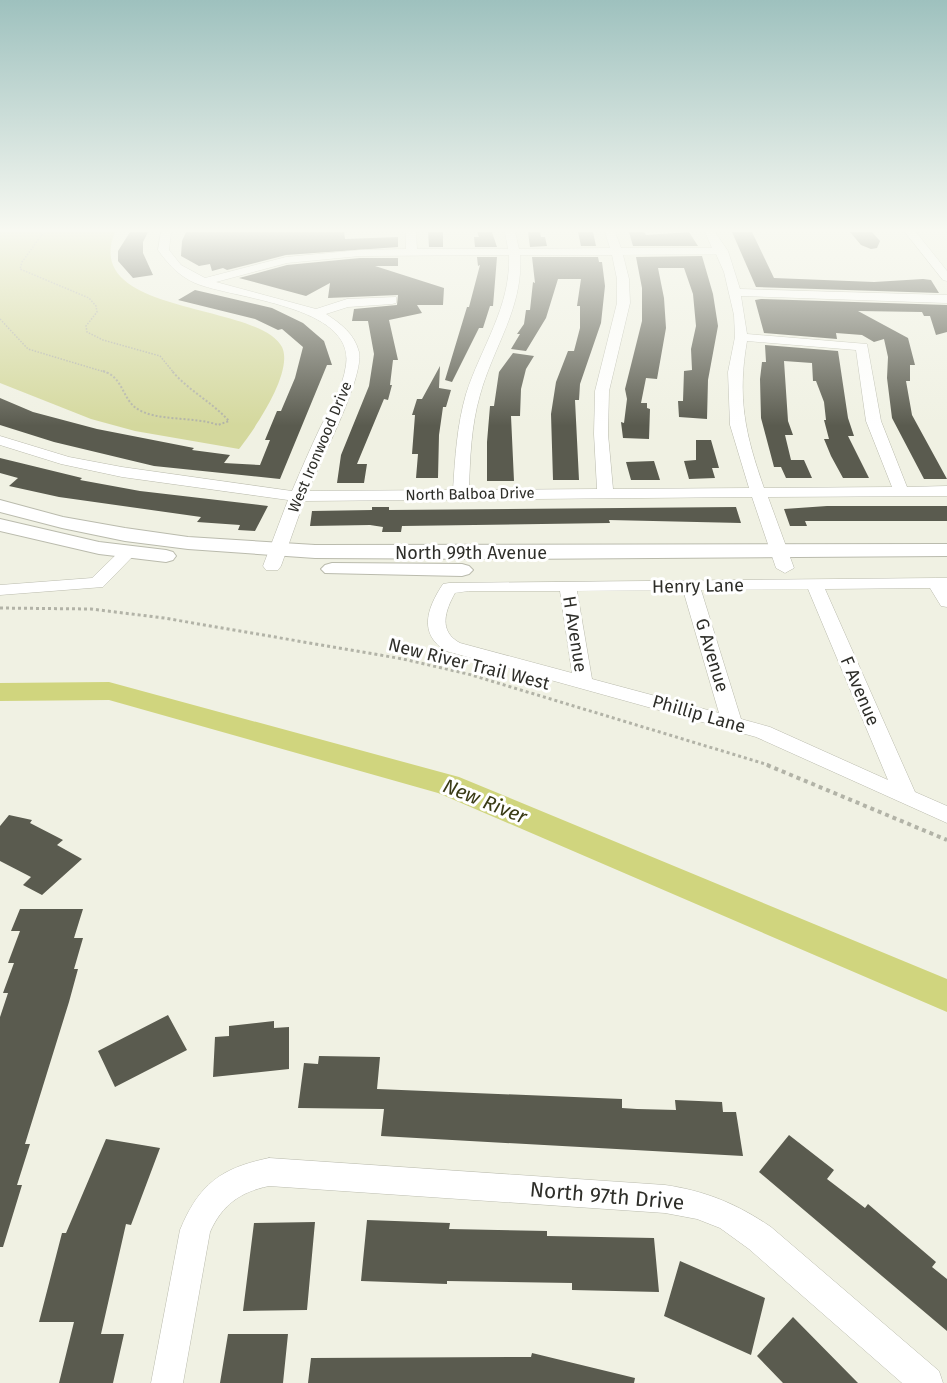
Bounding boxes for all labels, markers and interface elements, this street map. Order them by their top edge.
street label: West Ironwood Drive [284,379,356,515]
street label: North Balboa Drive [405,484,535,504]
street label: North 99th Avenue [395,542,547,564]
street label: Henry Lane [652,574,744,598]
street label: H Avenue [558,594,592,674]
street label: G Avenue [690,616,734,694]
street label: New River Trail West [386,633,552,695]
street label: F Avenue [836,653,884,729]
street label: Phillip Lane [650,690,748,738]
water label: New River [440,773,532,829]
street label: North 97th Drive [529,1176,685,1216]

